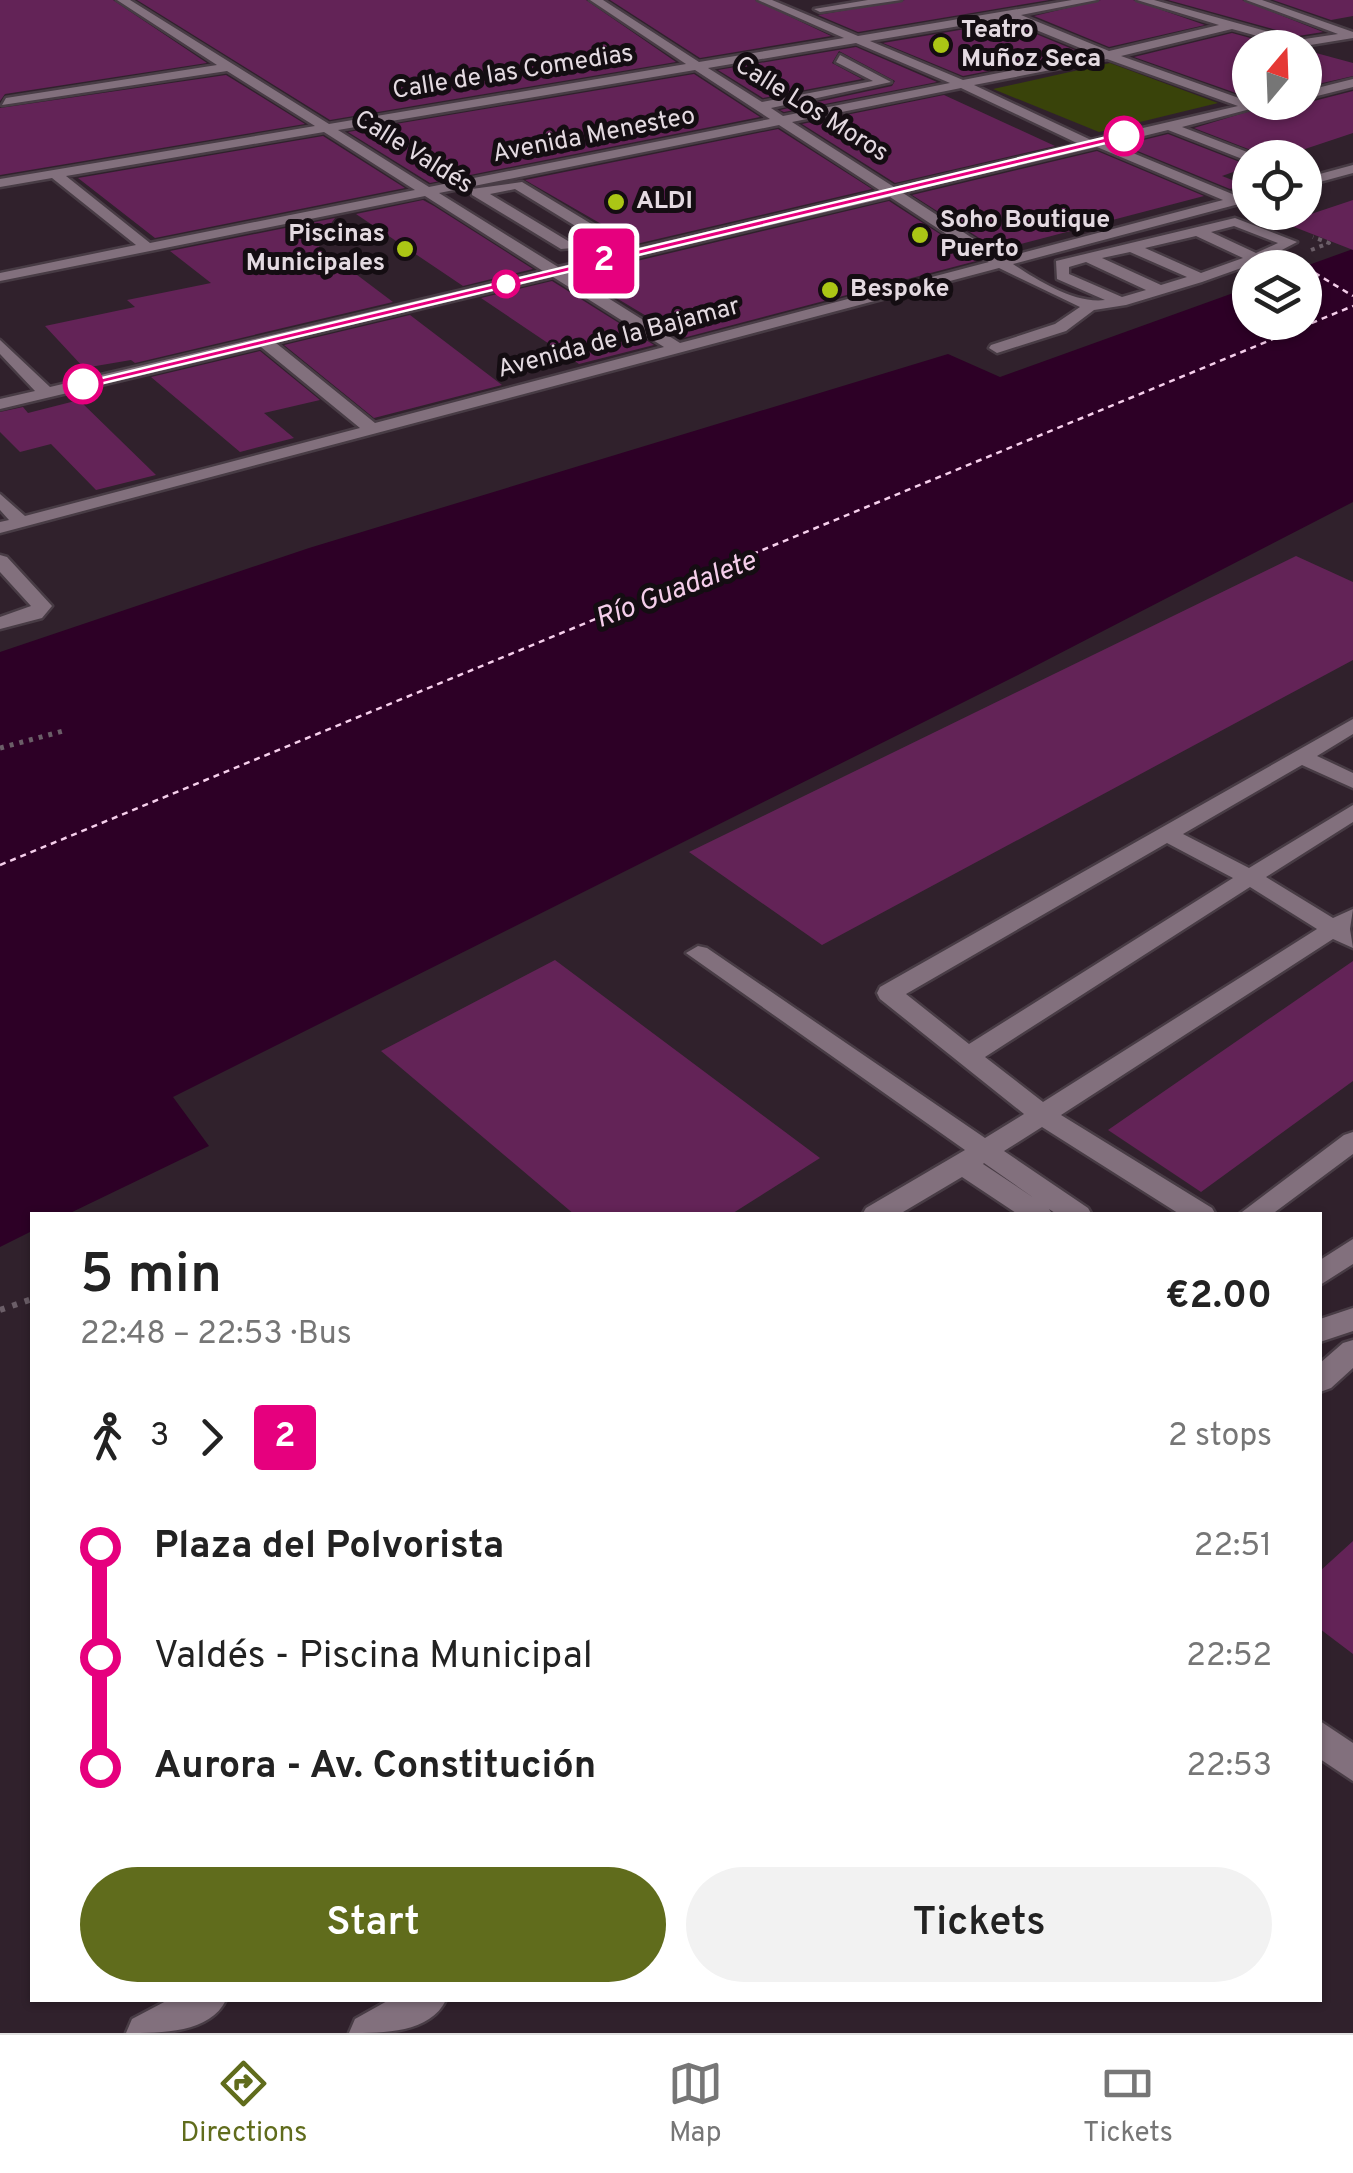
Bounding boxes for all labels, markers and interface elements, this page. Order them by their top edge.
place label: Teatro Muñoz Seca [961,15,1101,76]
north arrow [1232,30,1322,120]
map controls [1232,30,1322,340]
marker: Teatro Muñoz Seca [930,34,952,56]
street label: Calle de las Comedias [390,38,636,108]
street label: Calle Los Moros [728,50,894,170]
street label: Avenida Menesteo [490,101,698,171]
street label: Calle Valdés [348,104,478,202]
unlabelled marker [1105,117,1143,155]
button: locate [1232,140,1322,230]
place label: ALDI [636,186,693,218]
marker: ALDI [605,191,627,213]
place label: Soho Boutique Puerto [940,205,1110,266]
place label: Piscinas Municipales [246,219,385,280]
marker: Soho Boutique Puerto [909,224,931,246]
line badge: 2 [572,228,636,294]
marker: Piscinas Municipales [394,238,416,260]
text: 2 [593,239,615,283]
button: layers [1232,250,1322,340]
unlabelled marker [493,271,519,297]
place label: Bespoke [850,274,949,306]
marker: Bespoke [819,279,841,301]
street label: Avenida de la Bajamar [494,291,744,387]
unlabelled marker [64,365,102,403]
water label: Río Guadalete [591,544,762,638]
text: 5 min [80,1242,222,1312]
text: €2.00 [1165,1273,1272,1322]
text: 22:48 – 22:53 · Bus [80,1315,352,1355]
icon: walk [80,1410,135,1465]
icon: forward [184,1410,239,1465]
text: 2 [274,1415,296,1459]
text: 3 [150,1417,169,1457]
text: 2 stops [1168,1417,1272,1457]
text: Plaza del Polvorista [154,1523,504,1572]
text: 22:51 [1194,1527,1272,1567]
text: Valdés - Piscina Municipal [154,1633,593,1682]
text: 22:52 [1186,1637,1272,1677]
text: Aurora - Av. Constitución [154,1743,596,1792]
text: 22:53 [1186,1747,1272,1787]
button: Start [80,1867,666,1982]
button: Tickets [686,1867,1272,1982]
tab: Directions [180,2056,307,2152]
tab: Map [668,2056,723,2152]
tab: Tickets [1083,2056,1173,2152]

